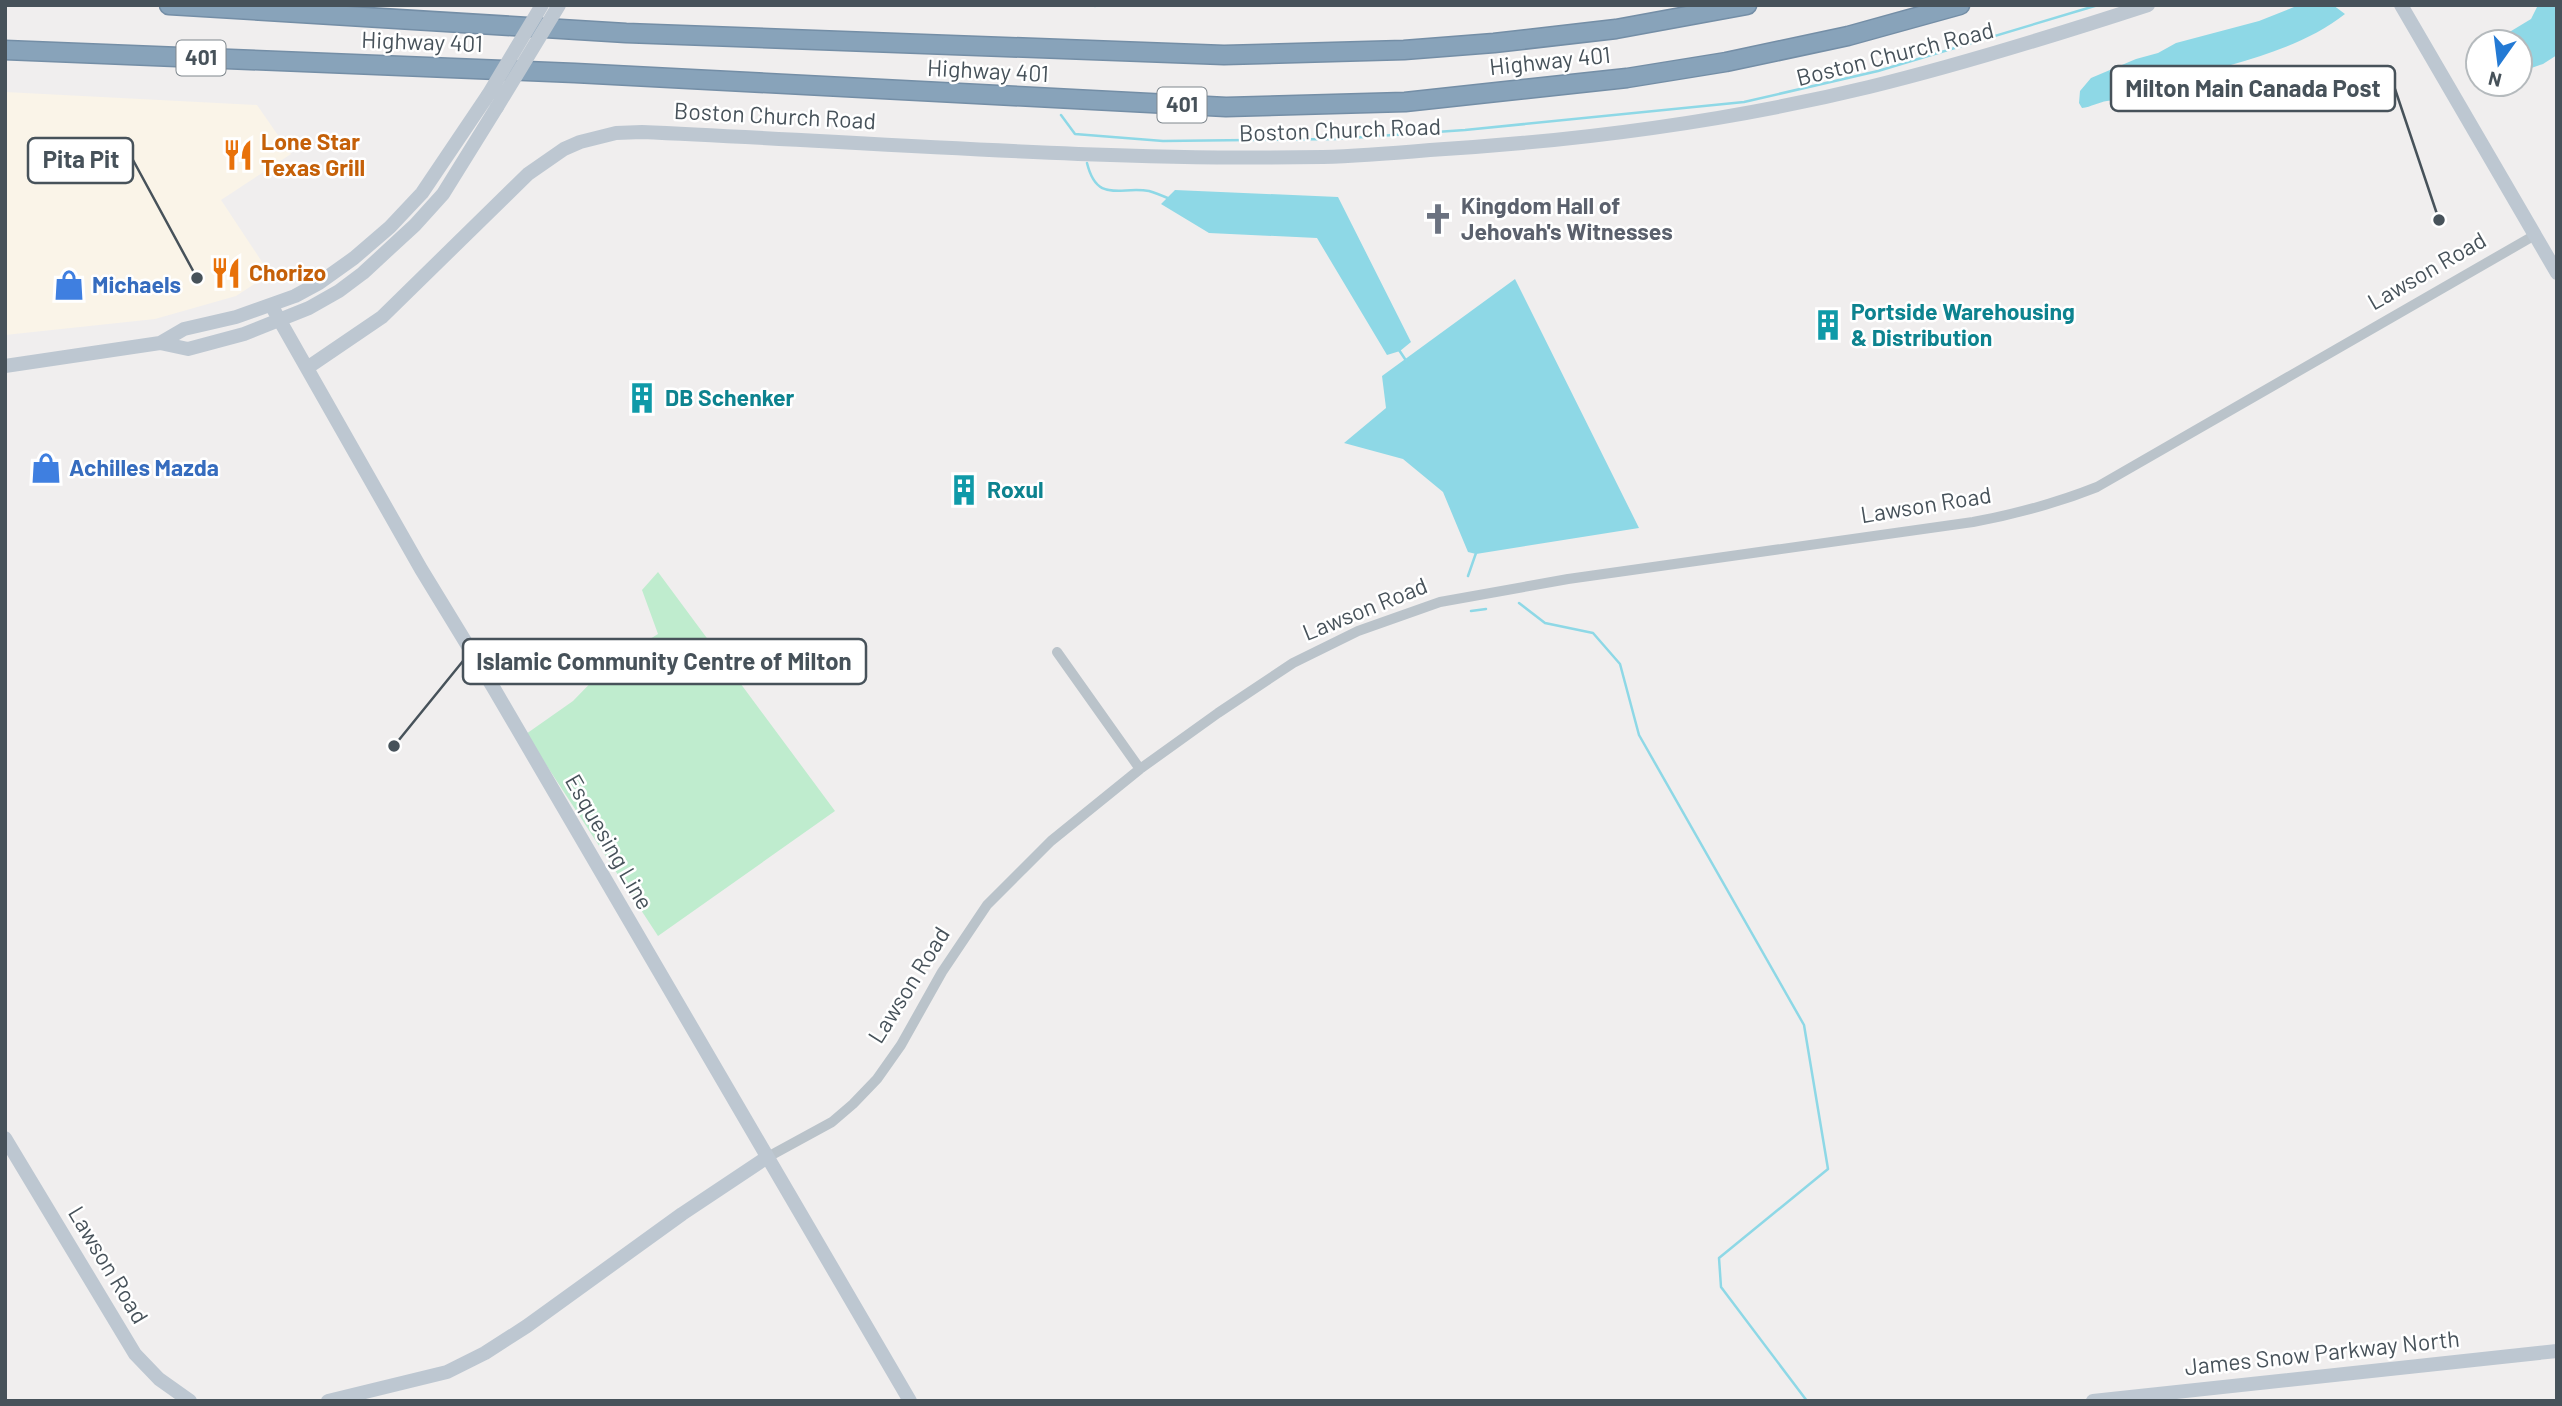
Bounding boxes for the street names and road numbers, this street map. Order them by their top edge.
street label: Boston Church Road [1793,15,1996,91]
street label: Highway 401 [361,25,483,57]
street label: Highway 401 [1488,40,1612,80]
road number: 401 [176,41,226,76]
street label: Highway 401 [927,53,1050,87]
road number: 401 [1158,88,1206,122]
street label: Boston Church Road [673,96,877,134]
street label: Boston Church Road [1238,111,1442,147]
street label: Lawson Road [2362,225,2491,315]
street label: Lawson Road [1858,480,1993,528]
street label: Lawson Road [1298,570,1431,646]
street label: Esquesing Line [560,769,660,914]
street label: Lawson Road [861,921,955,1048]
street label: Lawson Road [63,1201,155,1328]
street label: James Snow Parkway North [2183,1324,2461,1380]

